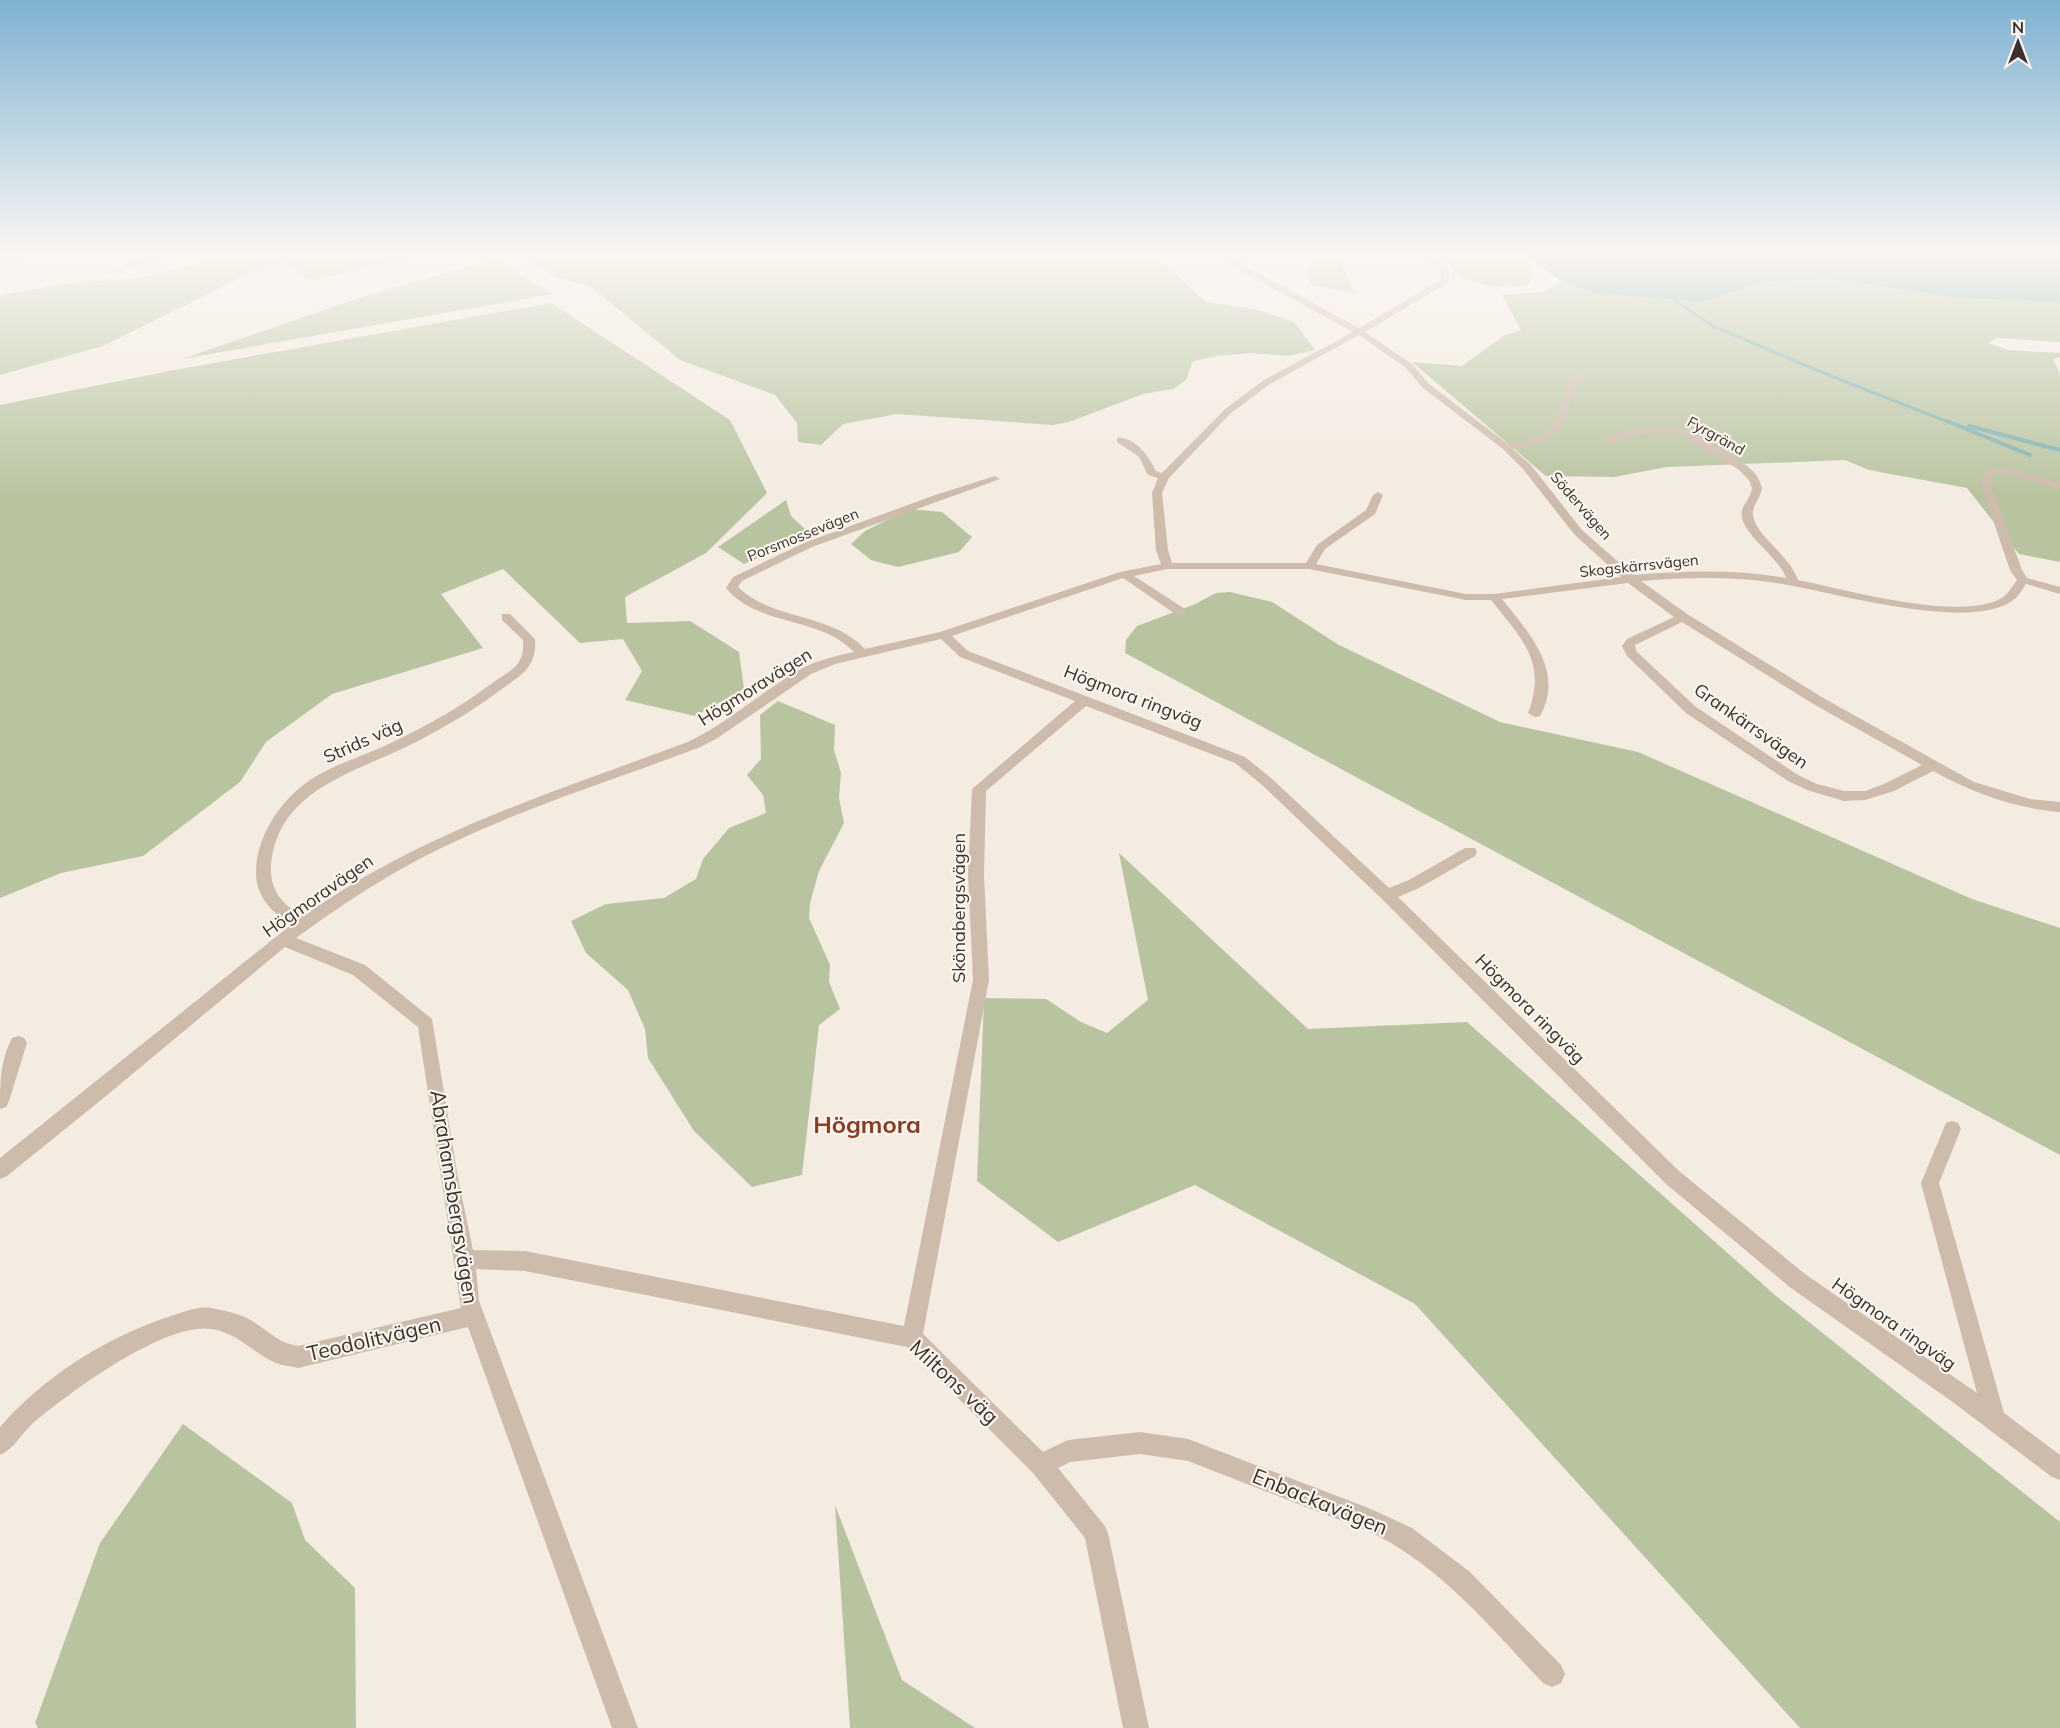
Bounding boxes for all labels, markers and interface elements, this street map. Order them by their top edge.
north arrow [1988,12,2048,72]
text: N [2012,17,2024,37]
street label: Fyrgränd [1684,412,1748,459]
street label: Södervägen [1547,468,1616,544]
street label: Porsmossevägen [744,504,861,566]
street label: Skogskärrsvägen [1578,550,1699,581]
street label: Högmoravägen [694,642,816,731]
street label: Högmora ringväg [1061,660,1206,734]
street label: Grankärrsvägen [1690,678,1813,774]
street label: Strids väg [320,713,406,768]
street label: Skönabergsvägen [947,833,970,983]
street label: Högmoravägen [258,849,377,942]
street label: Högmora ringväg [1470,949,1590,1069]
street label: Abrahamsbergsvägen [425,1088,485,1306]
district label: Högmora [813,1109,921,1139]
street label: Högmora ringväg [1828,1272,1961,1375]
street label: Teodolitvägen [304,1310,443,1366]
street label: Miltons väg [905,1334,1004,1429]
street label: Enbackavägen [1249,1462,1392,1540]

